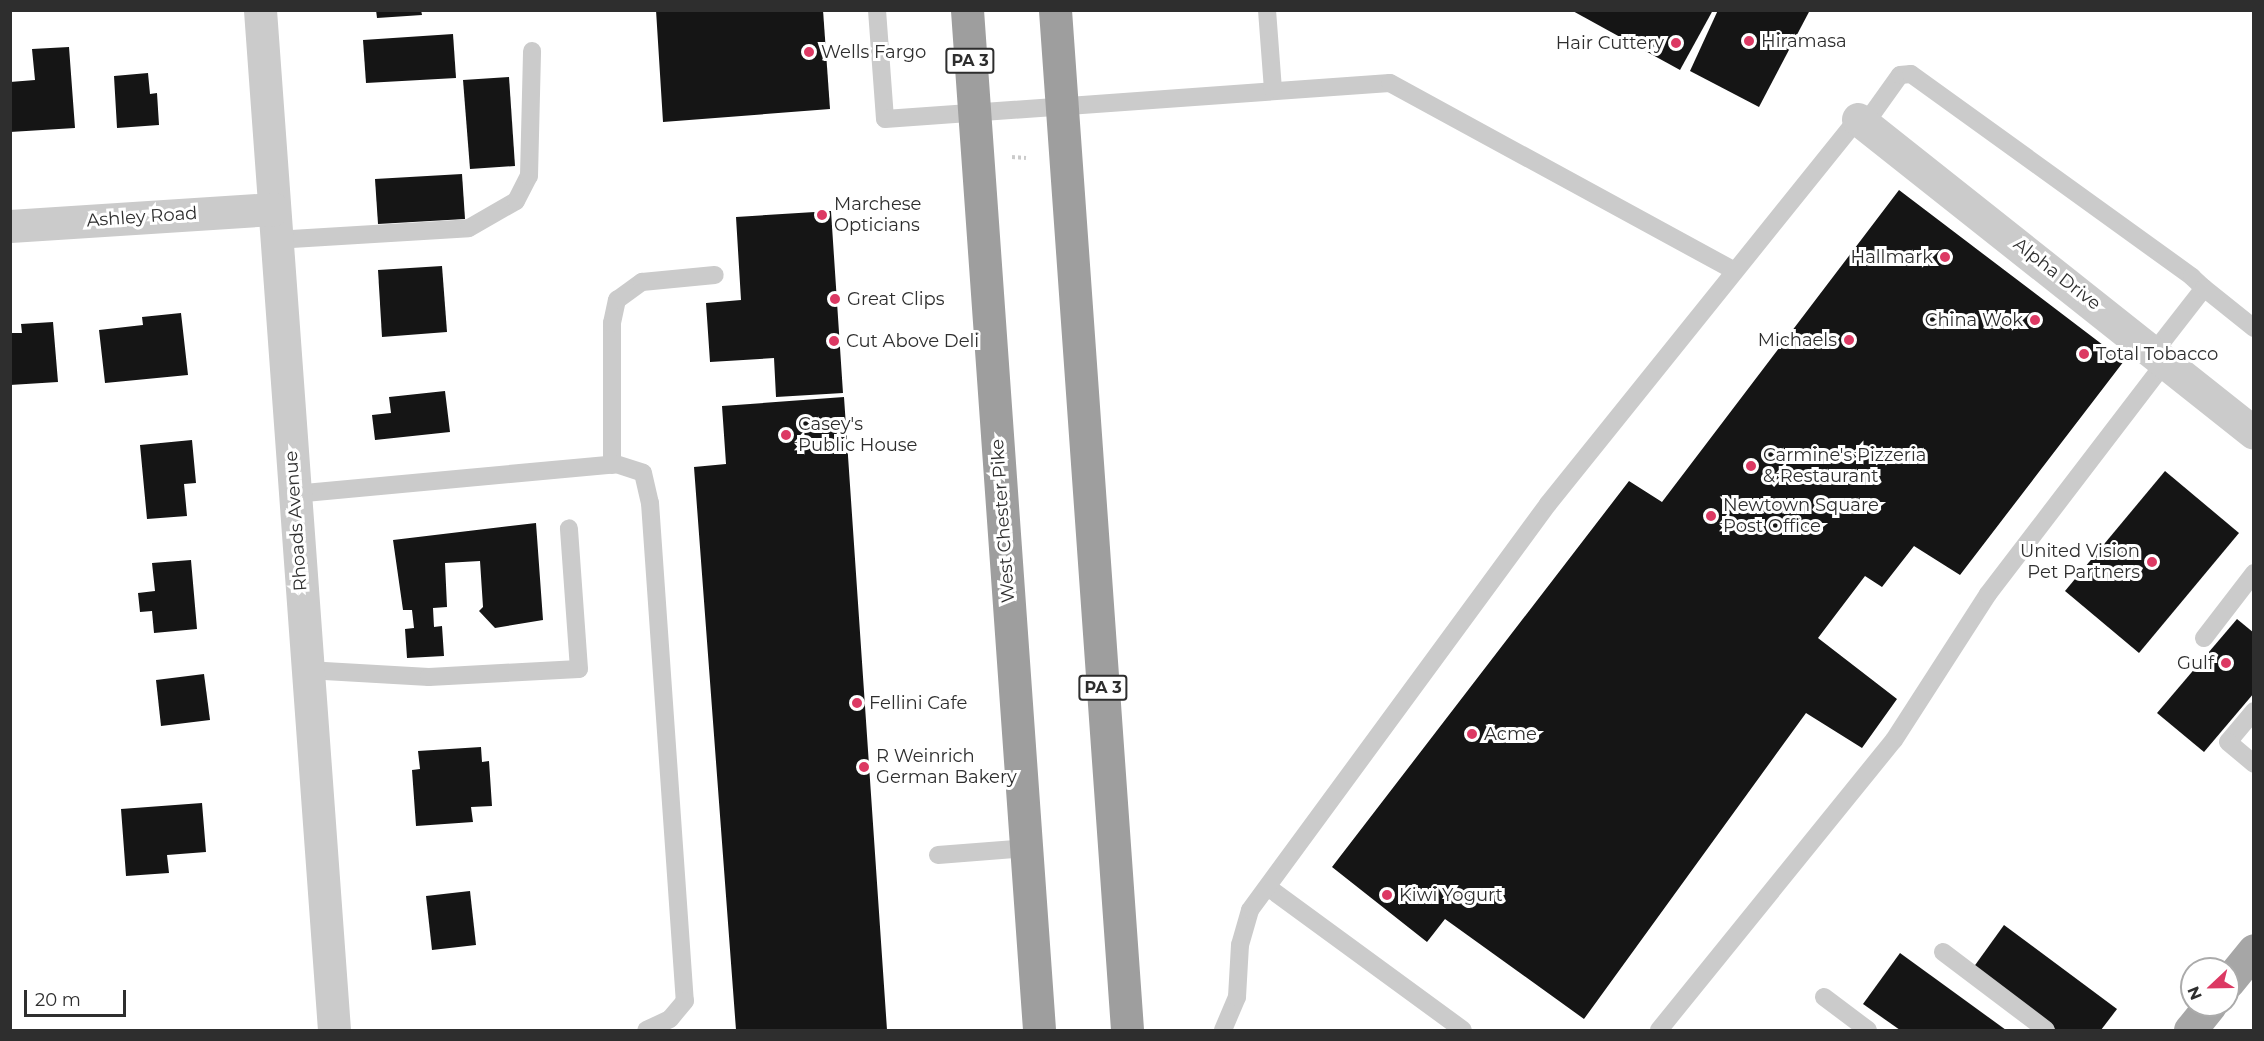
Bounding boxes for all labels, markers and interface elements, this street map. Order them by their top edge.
place label: Hiramasa [1761,30,1847,52]
place label: Hair Cuttery [1556,32,1664,54]
marker: Hiramasa [1742,34,1756,48]
marker: Hair Cuttery [1669,36,1683,50]
place label: Wells Fargo [821,41,926,63]
marker: Wells Fargo [802,45,816,59]
road number: PA 3 [944,48,996,74]
place label: Marchese Opticians [834,194,921,236]
street label: Ashley Road [86,202,198,232]
marker: Marchese Opticians [815,208,829,222]
street label: Alpha Drive [2009,233,2105,315]
place label: Hallmark [1851,246,1933,268]
marker: Hallmark [1938,250,1952,264]
place label: Great Clips [847,288,945,310]
marker: Great Clips [828,292,842,306]
place label: China Wok [1925,309,2023,331]
marker: China Wok [2028,313,2042,327]
place label: Michaels [1758,329,1837,351]
place label: Cut Above Deli [846,330,979,352]
marker: Michaels [1842,333,1856,347]
marker: Cut Above Deli [827,334,841,348]
place label: Total Tobacco [2096,343,2218,365]
marker: Total Tobacco [2077,347,2091,361]
place label: Casey's Public House [798,414,917,456]
marker: Casey's Public House [779,428,793,442]
street label: West Chester Pike [987,438,1019,604]
place label: Carmine's Pizzeria & Restaurant [1763,445,1926,488]
street label: Rhoads Avenue [280,450,312,592]
marker: Carmine's Pizzeria & Restaurant [1744,459,1758,473]
place label: Newtown Square Post Office [1723,495,1879,538]
marker: Newtown Square Post Office [1704,509,1718,523]
place label: United Vision Pet Partners [2020,541,2140,584]
marker: United Vision Pet Partners [2145,555,2159,569]
place label: Gulf [2177,652,2214,674]
marker: Gulf [2219,656,2233,670]
road number: PA 3 [1078,675,1128,701]
place label: Fellini Cafe [869,692,967,714]
marker: Fellini Cafe [850,696,864,710]
place label: Acme [1484,723,1537,745]
marker: Acme [1465,727,1479,741]
place label: R Weinrich German Bakery [876,746,1017,789]
marker: R Weinrich German Bakery [857,760,871,774]
place label: Kiwi Yogurt [1399,884,1503,906]
marker: Kiwi Yogurt [1380,888,1394,902]
north arrow [2180,957,2240,1017]
scale bar [27,978,129,1016]
text: N [2183,984,2206,1003]
text: 20 m [35,989,81,1011]

